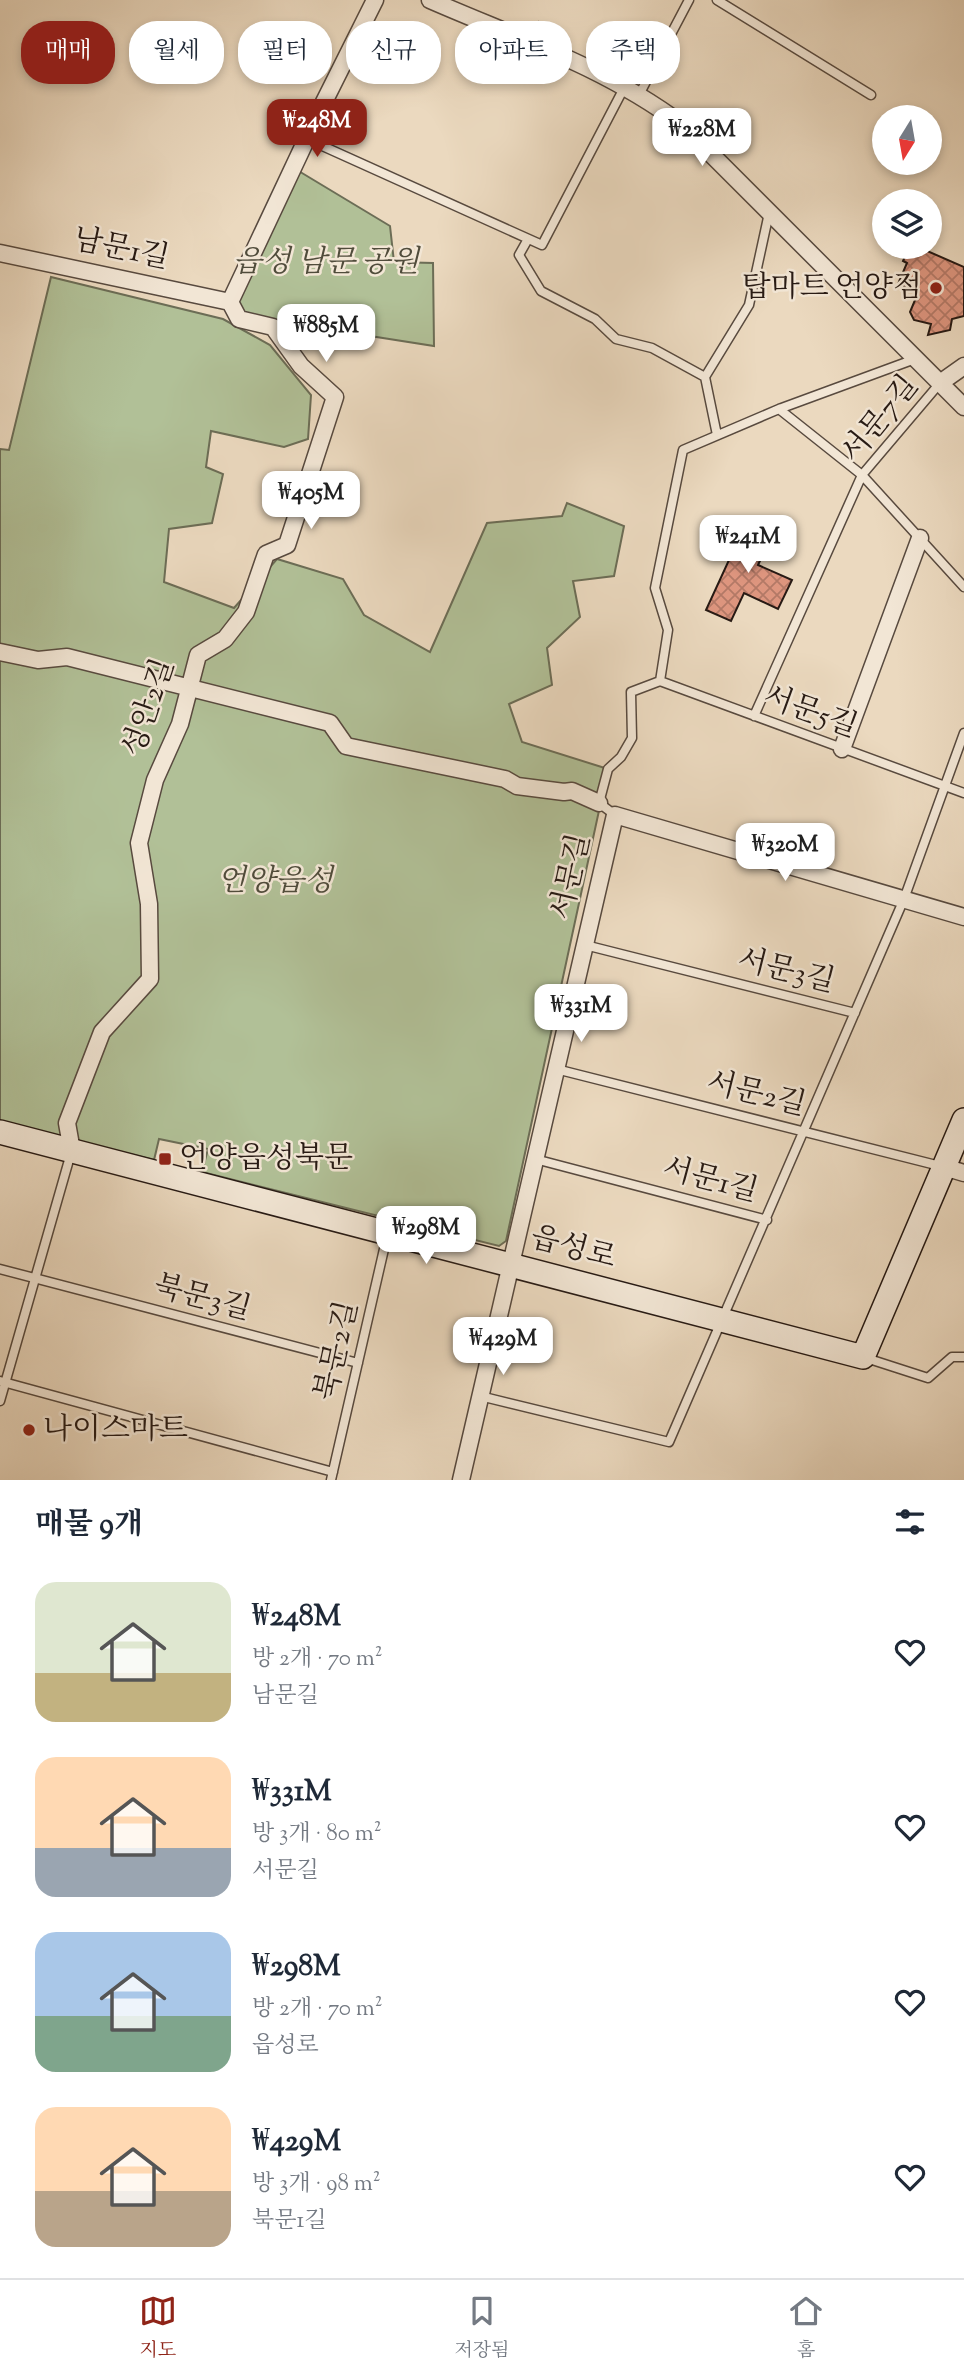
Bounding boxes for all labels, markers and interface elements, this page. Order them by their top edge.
chip: 매매 [21,21,115,84]
chip: 월세 [129,21,224,84]
chip: 필터 [238,21,332,84]
chip: 신규 [346,21,441,84]
chip: 아파트 [455,21,572,84]
chip: 주택 [586,21,680,84]
pin: ₩248M [268,100,366,159]
text: ₩248M [283,105,351,138]
north arrow [872,105,942,175]
map controls [872,105,942,259]
pin: ₩228M [653,108,751,168]
text: ₩228M [668,114,736,147]
button: layers [872,189,942,259]
street label: 남문1길 [69,219,173,281]
park label: 읍성 남문 공원 [233,242,421,285]
place label: 탑마트 언양점 [742,267,922,310]
marker: 탑마트 언양점 [928,280,944,296]
pin: ₩885M [277,304,375,364]
text: ₩885M [293,310,359,343]
street label: 서문7길 [832,367,930,473]
pin: ₩405M [262,472,360,531]
text: ₩405M [278,477,344,510]
pin: ₩241M [699,516,797,575]
text: ₩241M [716,521,780,554]
street label: 성안2길 [113,653,187,763]
street label: 서문5길 [757,676,863,750]
pin: ₩320M [736,824,834,883]
text: ₩320M [752,829,818,862]
street label: 서문길 [541,830,603,924]
park label: 언양읍성 [217,861,335,904]
street label: 서문3길 [733,939,839,1005]
pin: ₩331M [532,984,630,1044]
text: ₩331M [550,990,612,1023]
street label: 서문2길 [702,1062,810,1128]
place label: 언양읍성북문 [179,1138,353,1181]
street label: 서문1길 [658,1148,762,1214]
marker: 언양읍성북문 [157,1151,173,1167]
pin: ₩298M [377,1206,475,1266]
text: ₩298M [392,1212,460,1245]
street label: 읍성로 [525,1217,621,1281]
street label: 북문3길 [149,1265,255,1333]
street label: 북문2길 [306,1297,370,1405]
pin: ₩429M [454,1318,552,1377]
text: ₩429M [469,1323,537,1356]
place label: 나이스마트 [43,1409,188,1452]
marker: 나이스마트 [21,1422,37,1438]
icon: filters [891,1503,929,1541]
text: 매물 9개 [35,1504,143,1547]
text: ₩248M [252,1596,341,1639]
icon: home [91,1610,175,1694]
icon: heart [891,1633,929,1671]
text: 방 2개 · 70 m² [252,1643,383,1676]
text: 남문길 [252,1680,319,1713]
text: ₩331M [252,1771,332,1814]
icon: home [91,1785,175,1869]
icon: heart [891,1808,929,1846]
text: 방 3개 · 80 m² [252,1818,382,1851]
text: 서문길 [252,1855,319,1888]
text: ₩298M [252,1946,341,1989]
icon: home [91,1960,175,2044]
icon: heart [891,1983,929,2021]
text: 방 2개 · 70 m² [252,1993,383,2026]
text: 읍성로 [252,2030,319,2063]
text: ₩429M [252,2121,341,2164]
icon: home [91,2135,175,2219]
icon: heart [891,2158,929,2196]
text: 방 3개 · 98 m² [252,2168,381,2201]
text: 북문1길 [252,2205,326,2238]
tab: 지도 [139,2292,177,2365]
tab: 저장됨 [454,2292,510,2365]
tab: 홈 [787,2292,825,2365]

